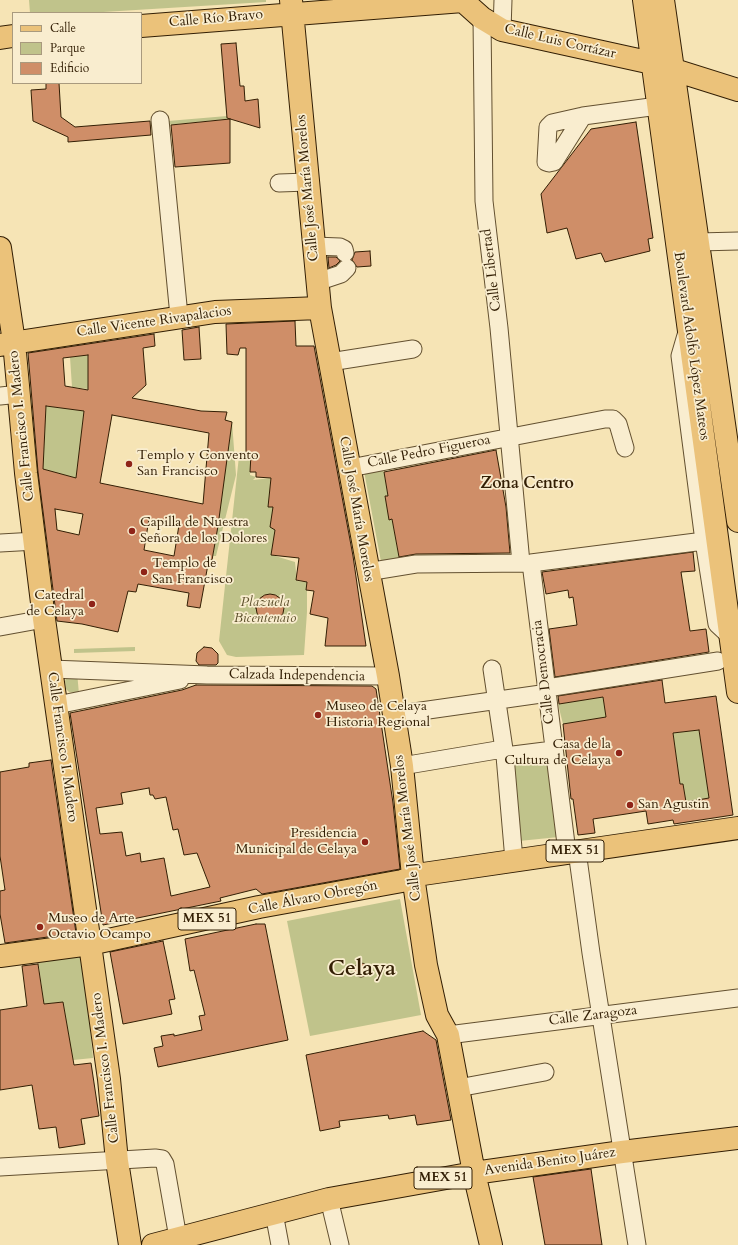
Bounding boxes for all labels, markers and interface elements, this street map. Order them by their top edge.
street label: Calle Río Bravo [168,7,264,31]
legend [12,12,142,84]
text: Calle [50,20,76,36]
street label: Calle Luis Cortázar [503,21,617,63]
text: Parque [50,40,85,56]
text: Edificio [50,60,89,76]
street label: Calle José María Morelos [293,114,323,262]
street label: Calle Libertad [479,228,505,312]
street label: Boulevard Adolfo López Mateos [669,251,713,441]
street label: Calle Vicente Rivapalacios [76,303,232,341]
street label: Calle Francisco I. Madero [6,350,38,502]
street label: Calle Pedro Figueroa [366,432,492,472]
street label: Calle José María Morelos [335,435,377,583]
place label: Templo y Convento San Francisco [137,448,259,480]
marker: Templo y Convento San Francisco [124,459,134,469]
district label: Zona Centro [480,474,574,494]
place label: Capilla de Nuestra Señora de los Dolores [140,515,267,548]
marker: Capilla de Nuestra Señora de los Dolores [127,526,137,536]
place label: Templo de San Francisco [152,556,233,588]
marker: Templo de San Francisco [139,567,149,577]
place label: Catedral de Celaya [26,588,84,620]
park label: Plazuela Bicentenaio [234,595,296,628]
marker: Catedral de Celaya [87,599,97,609]
street label: Calle Democracia [529,619,559,725]
street label: Calzada Independencia [229,666,365,686]
street label: Calle Francisco I. Madero [43,671,81,823]
place label: Museo de Celaya Historia Regional [326,699,430,732]
marker: Museo de Celaya Historia Regional [313,710,323,720]
place label: Casa de la Cultura de Celaya [504,737,611,770]
marker: Casa de la Cultura de Celaya [614,748,624,758]
street label: Calle José María Morelos [391,754,425,902]
place label: San Agustin [638,797,709,813]
marker: San Agustin [625,800,635,810]
place label: Presidencia Municipal de Celaya [235,826,357,858]
marker: Presidencia Municipal de Celaya [360,837,370,847]
road number: MEX 51 [546,840,604,862]
street label: Calle Álvaro Obregón [247,877,379,919]
road number: MEX 51 [178,908,236,930]
place label: Museo de Arte Octavio Ocampo [48,911,151,944]
marker: Museo de Arte Octavio Ocampo [35,922,45,932]
district label: Celaya [328,957,396,983]
street label: Calle Francisco I. Madero [88,992,124,1144]
street label: Calle Zaragoza [548,1002,638,1030]
street label: Avenida Benito Juárez [483,1144,617,1180]
road number: MEX 51 [414,1167,472,1189]

